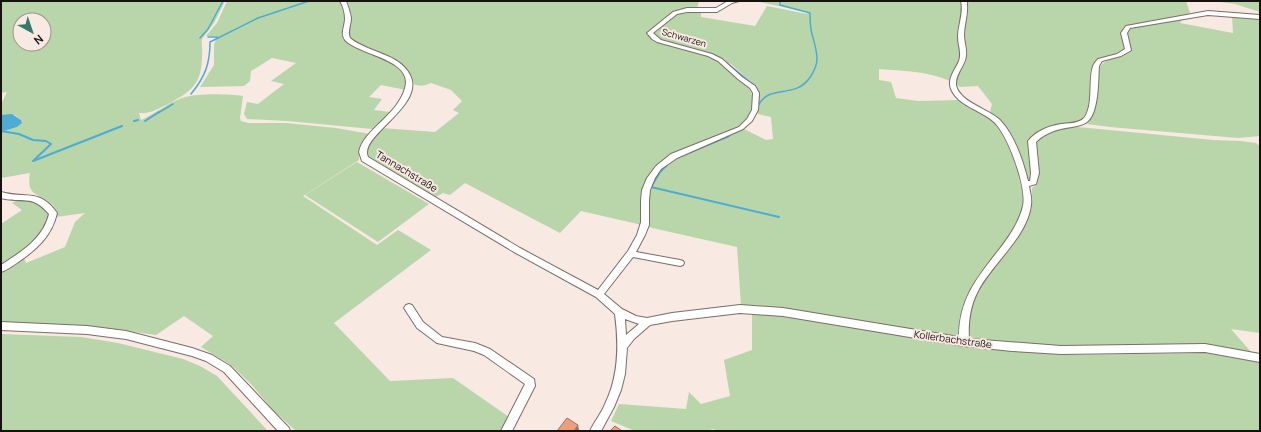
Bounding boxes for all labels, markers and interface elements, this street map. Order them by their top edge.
north arrow [12,12,52,52]
street label: Schwarzen [660,25,708,50]
text: N [31,32,47,48]
street label: Tannachstraße [373,147,441,195]
street label: Kollerbachstraße [913,327,993,351]

